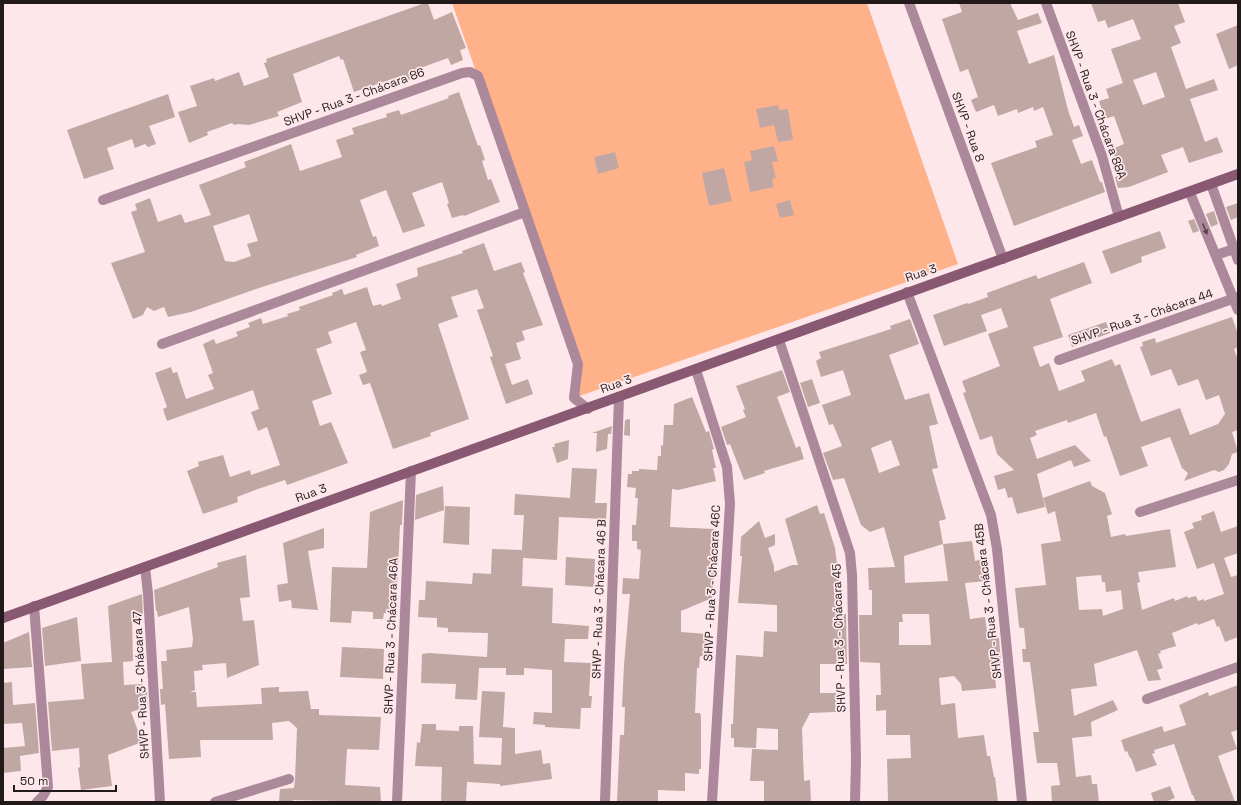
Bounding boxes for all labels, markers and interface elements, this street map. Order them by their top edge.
street label: SHVP - Rua 3 - Chácara 88A [1062,29,1130,182]
street label: SHVP - Rua 3 - Chácara 86 [281,64,427,130]
street label: SHVP - Rua 8 [948,90,988,164]
one-way arrow [1203,223,1209,235]
street label: Rua 3 [903,260,939,286]
street label: SHVP - Rua 3 - Chácara 44 [1069,285,1216,349]
street label: Rua 3 [598,371,634,397]
street label: Rua 3 [293,480,329,506]
street label: SHVP - Rua 3 - Chácara 46C [700,504,724,662]
street label: SHVP - Rua 3 - Chácara 46 B [588,519,610,679]
street label: SHVP - Rua 3 - Chácara 45B [971,522,1005,680]
street label: SHVP - Rua 3 - Chácara 46A [380,557,402,714]
street label: SHVP - Rua 3 - Chácara 45 [828,563,850,713]
street label: SHVP - Rua 3 - Chácara 47 [129,610,153,759]
scale bar [14,767,116,793]
text: 50 m [20,773,48,789]

